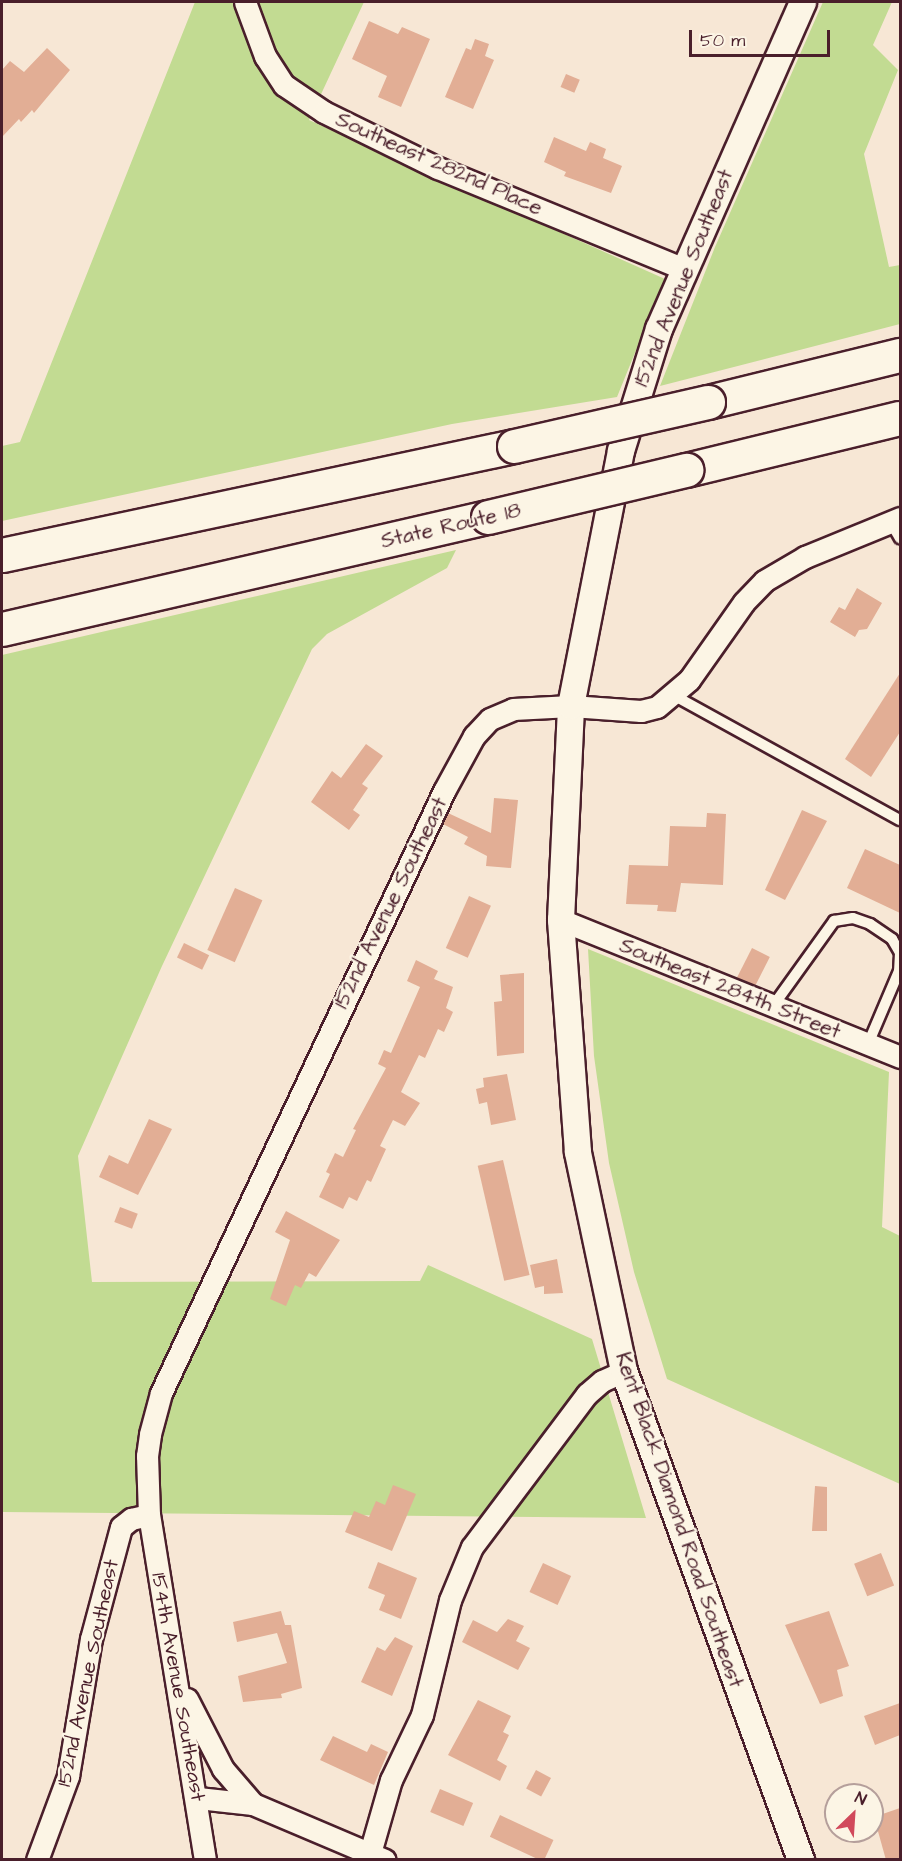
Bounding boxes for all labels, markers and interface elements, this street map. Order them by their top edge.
scale bar [692,18,833,56]
text: 50 m [700,28,745,53]
street label: Southeast 282nd Place [332,107,546,221]
street label: 152nd Avenue Southeast [629,166,739,390]
street label: State Route 18 [379,498,523,554]
street label: 152nd Avenue Southeast [329,793,453,1013]
street label: Southeast 284th Street [616,933,844,1045]
street label: Kent Black Diamond Road Southeast [610,1349,748,1691]
street label: 152nd Avenue Southeast [52,1557,124,1789]
street label: 154th Avenue Southeast [145,1571,211,1803]
north arrow [824,1783,884,1843]
text: N [852,1786,870,1811]

